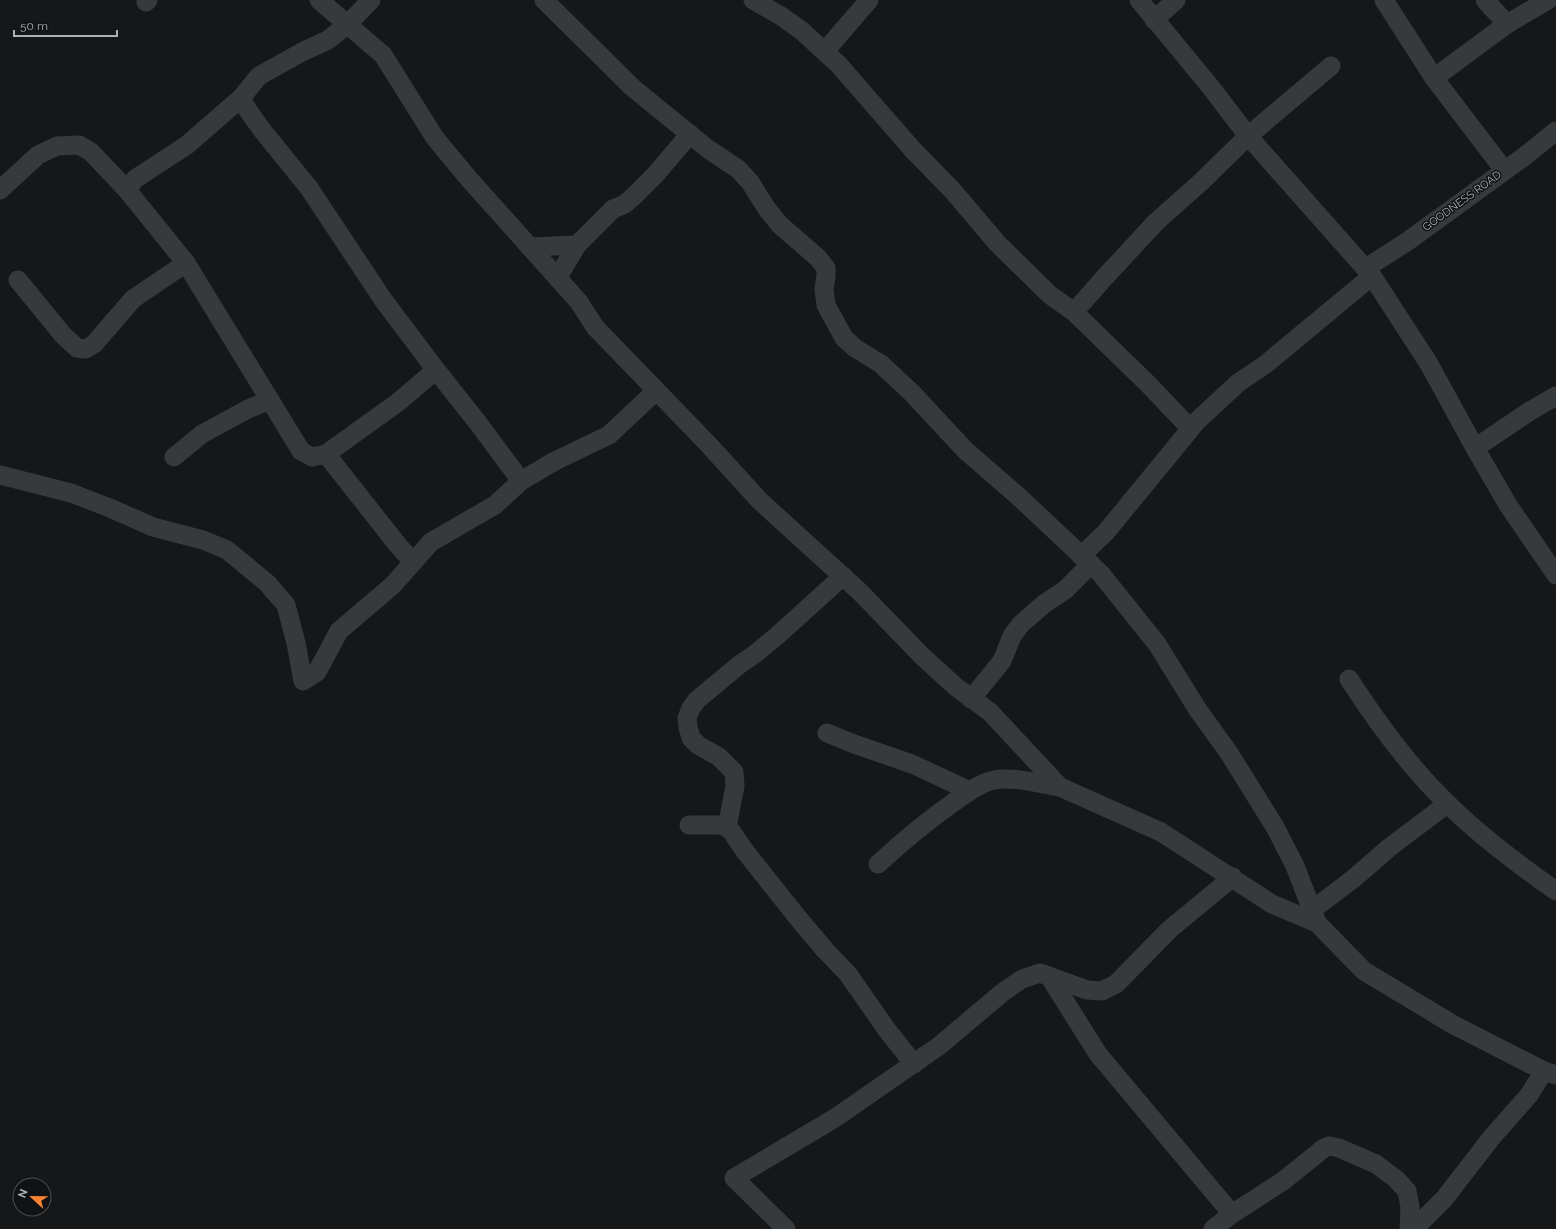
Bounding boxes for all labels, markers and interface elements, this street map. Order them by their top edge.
scale bar [14,12,117,38]
text: 50 m [20,19,48,33]
street label: GOODNESS ROAD [1420,168,1504,234]
north arrow [12,1177,52,1217]
text: N [16,1187,31,1200]

